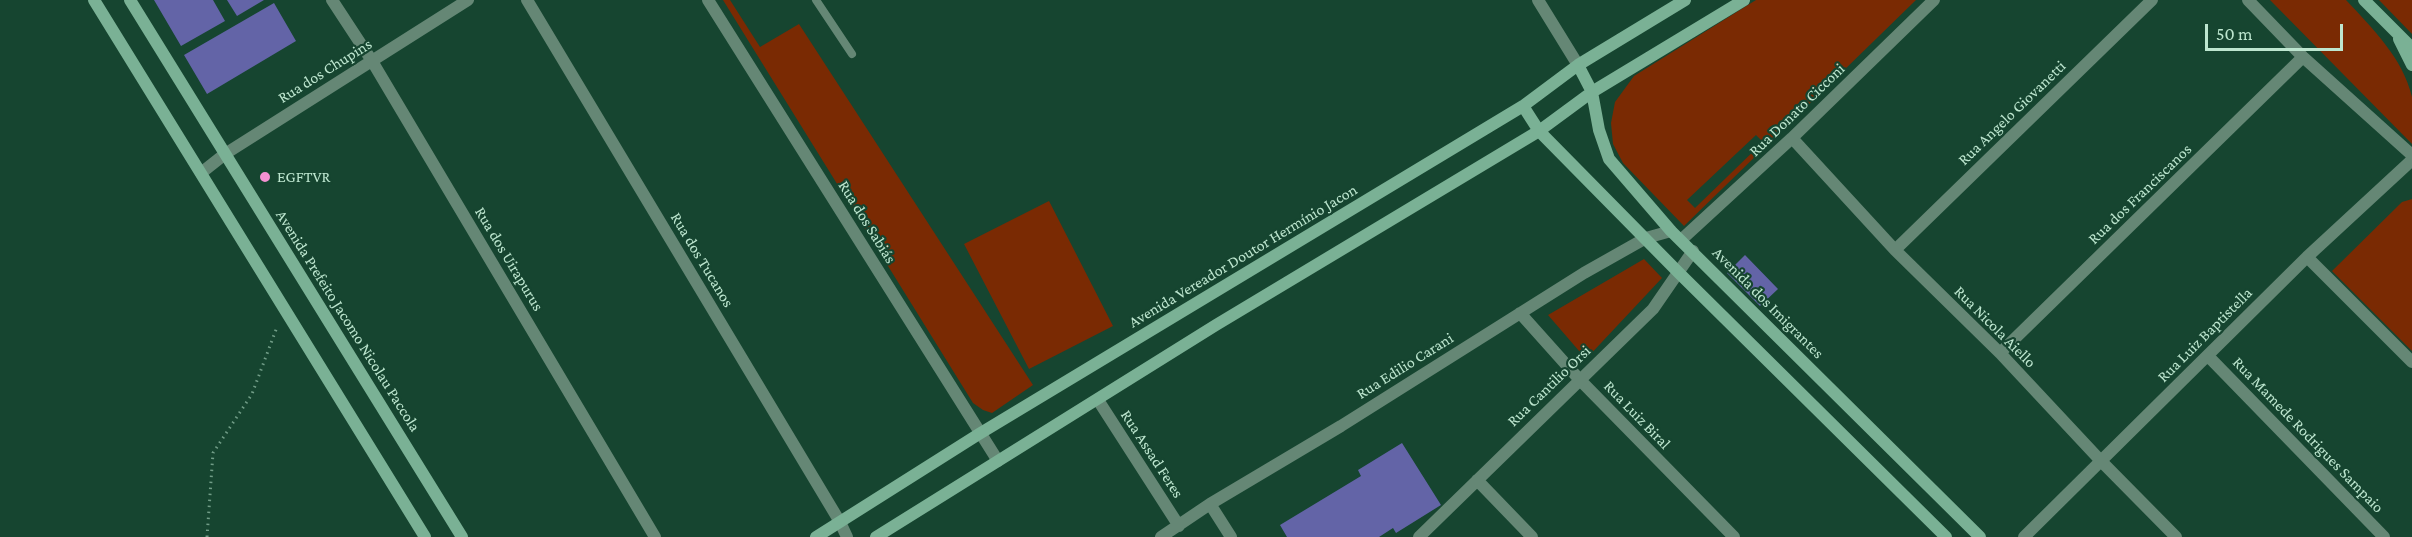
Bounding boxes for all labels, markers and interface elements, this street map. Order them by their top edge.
scale bar [2208,12,2346,50]
text: 50 m [2216,24,2253,44]
street label: Rua dos Chupins [274,34,376,108]
street label: Rua Angelo Giovanetti [1954,57,2070,169]
street label: Rua Donato Cicconi [1745,59,1849,161]
street label: Rua dos Franciscanos [2084,140,2196,248]
place label: EGFTVR [277,167,330,187]
marker: EGFTVR [258,170,272,184]
street label: Rua dos Sabiás [834,177,900,267]
street label: Avenida Vereador Doutor Hermínio Jacon [1125,180,1361,332]
street label: Rua dos Uirapurus [470,204,548,314]
street label: Avenida Prefeito Jacomo Nicolau Paccola [272,207,424,435]
street label: Rua dos Tucanos [666,209,738,311]
street label: Avenida dos Imigrantes [1708,243,1828,363]
street label: Rua Nicola Aiello [1950,282,2040,372]
street label: Rua Luiz Baptistella [2154,284,2256,386]
street label: Rua Edilio Carani [1353,329,1457,403]
street label: Rua Cantilio Orsi [1503,341,1595,431]
street label: Rua Mamede Rodrigues Sampaio [2228,353,2388,517]
street label: Rua Luiz Biral [1600,377,1674,453]
street label: Rua Assad Feres [1116,406,1188,502]

